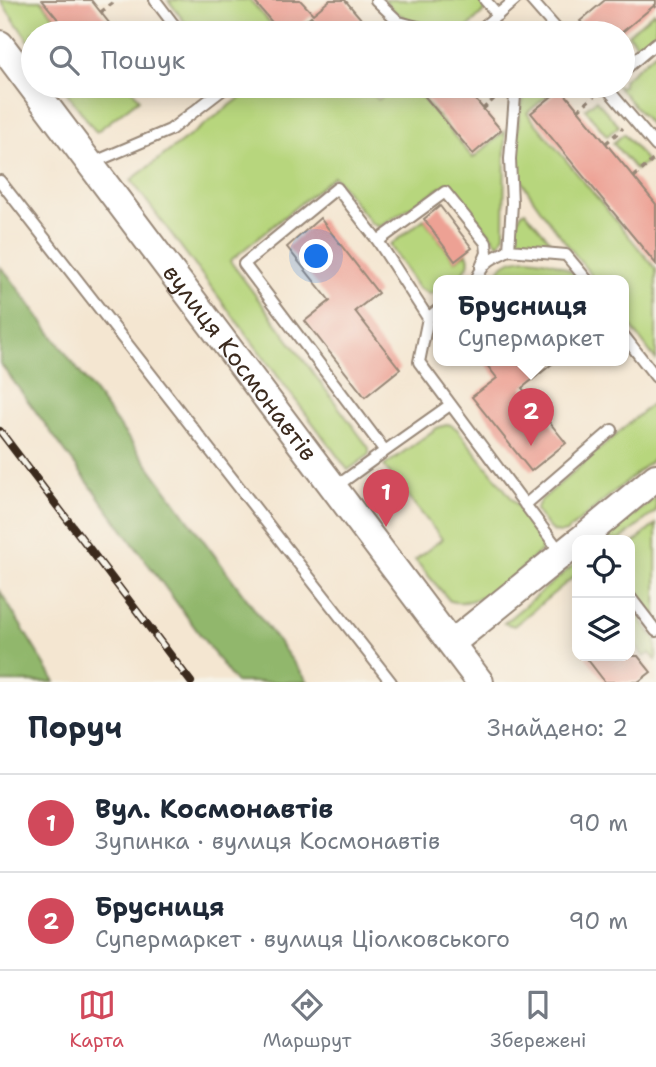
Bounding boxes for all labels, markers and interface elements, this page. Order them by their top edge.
search box [21,21,635,98]
icon: search [45,41,83,79]
text: Пошук [101,42,185,77]
your location [299,239,333,273]
street label: вулиця Космонавтів [155,258,324,468]
popup [433,275,629,366]
text: Брусниця [458,288,587,323]
text: Супермаркет [458,323,604,353]
pin: 2 [508,388,554,446]
pin: 1 [363,469,409,527]
map controls [572,535,635,661]
button: locate [572,535,635,598]
button: layers [572,598,635,661]
text: Поруч [28,707,122,748]
text: Знайдено: 2 [487,713,628,743]
text: Вул. Космонавтів [95,791,333,826]
text: 1 [46,808,56,838]
text: 90 m [568,808,628,838]
text: Зупинка · вулиця Космонавтів [95,826,440,856]
text: Брусниця [95,889,225,924]
text: 2 [43,906,59,936]
text: 90 m [568,906,628,936]
text: Супермаркет · вулиця Ціолковського [95,924,510,954]
tab: Карта [69,986,124,1053]
tab: Маршрут [263,986,351,1053]
tab: Збережені [490,986,587,1053]

